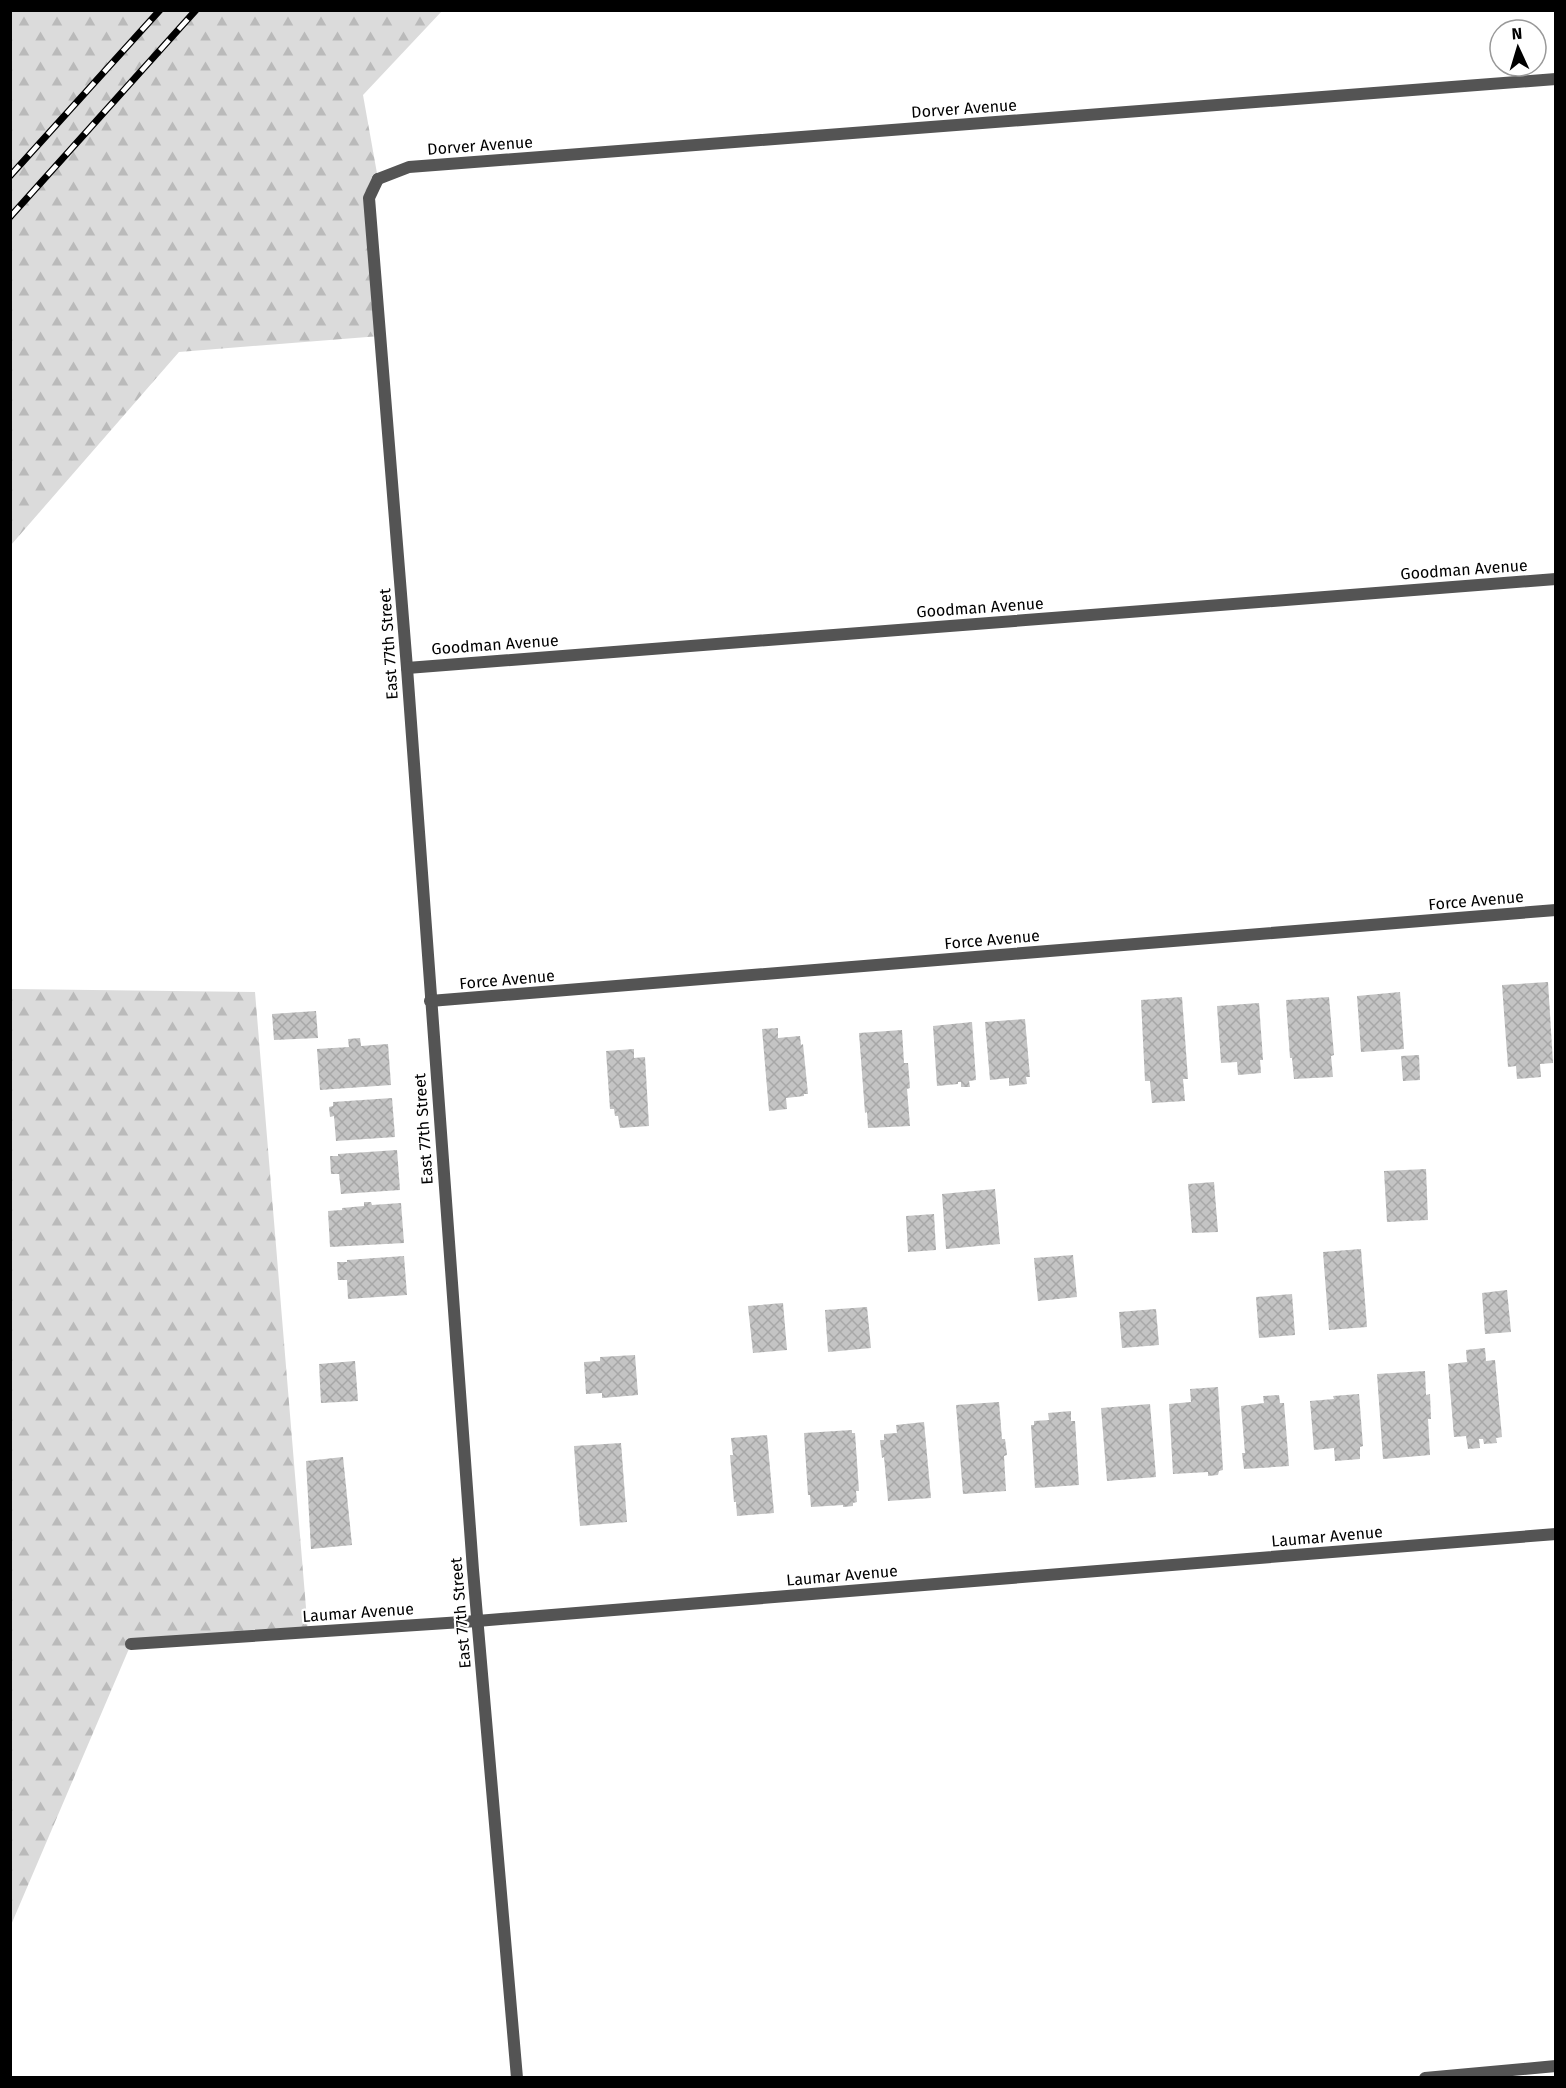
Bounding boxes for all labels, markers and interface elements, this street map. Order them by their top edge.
north arrow [1488,18,1548,78]
text: N [1511,24,1523,43]
street label: Dorver Avenue [911,95,1018,122]
street label: Dorver Avenue [427,132,534,159]
street label: Goodman Avenue [1400,556,1528,583]
street label: East 77th Street [375,588,402,700]
street label: Goodman Avenue [916,594,1044,621]
street label: Goodman Avenue [431,631,559,658]
street label: Force Avenue [1428,887,1525,914]
street label: Force Avenue [944,926,1041,953]
street label: Force Avenue [459,966,556,993]
street label: East 77th Street [410,1073,437,1185]
street label: Laumar Avenue [1271,1522,1384,1551]
street label: East 77th Street [446,1556,475,1669]
street label: Laumar Avenue [786,1561,899,1590]
street label: Laumar Avenue [302,1599,414,1626]

